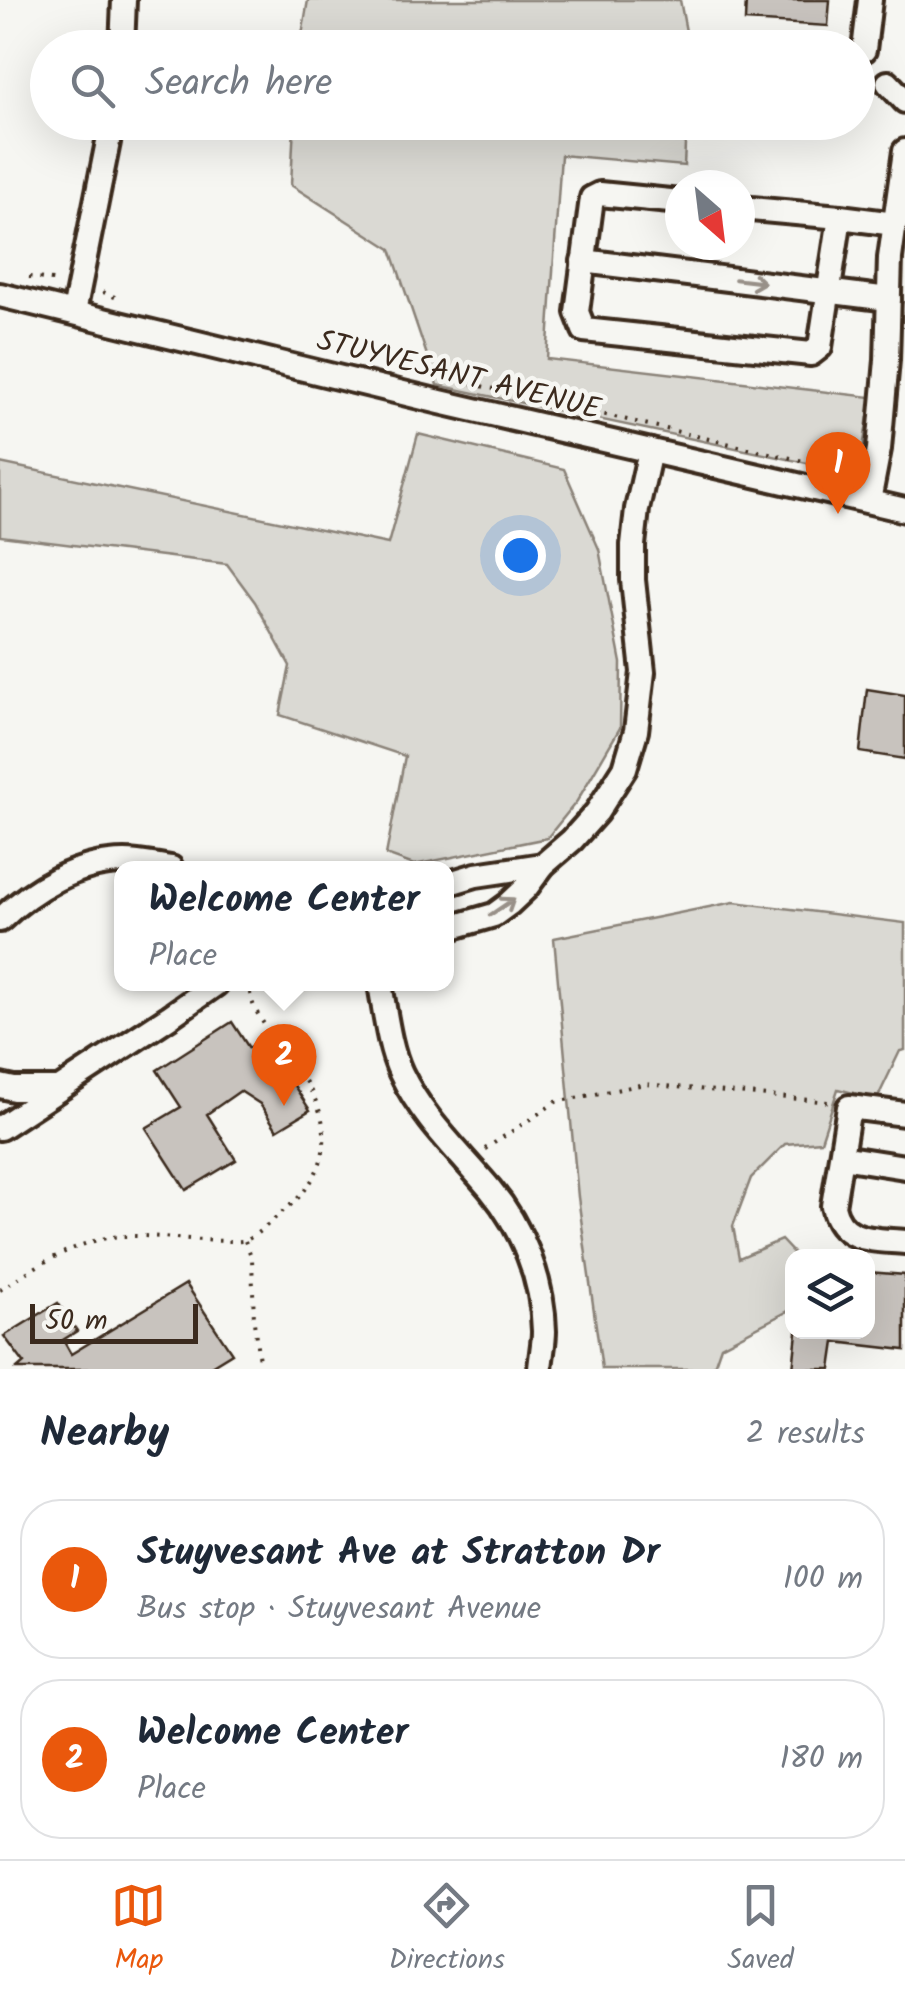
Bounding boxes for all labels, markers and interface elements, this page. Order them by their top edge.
search box [30,30,875,140]
text: Search here [145,55,332,115]
icon: search [65,58,120,113]
north arrow [665,170,755,260]
one-way arrow [733,272,765,291]
street label: STUYVESANT AVENUE [312,317,607,435]
pin: 1 [806,432,870,514]
your location [495,530,546,581]
popup [114,861,454,991]
text: Welcome Center [148,871,420,931]
one-way arrow [487,897,515,918]
text: Place [148,931,217,982]
pin: 2 [252,1024,316,1106]
map controls [785,1249,875,1339]
button: layers [785,1249,875,1339]
scale bar [30,1299,198,1344]
text: 50 m [45,1299,108,1344]
text: Nearby [40,1401,169,1468]
text: 2 results [746,1409,865,1460]
text: Stuyvesant Ave at Stratton Dr [137,1524,660,1584]
text: 1 [70,1554,79,1605]
text: 100 m [783,1554,863,1605]
text: Bus stop · Stuyvesant Avenue [137,1584,541,1635]
text: Welcome Center [137,1704,408,1764]
text: 2 [65,1734,84,1785]
text: 180 m [779,1734,863,1785]
text: Place [137,1764,206,1815]
tab: Map [111,1878,166,1983]
tab: Directions [389,1878,505,1983]
tab: Saved [727,1878,794,1983]

